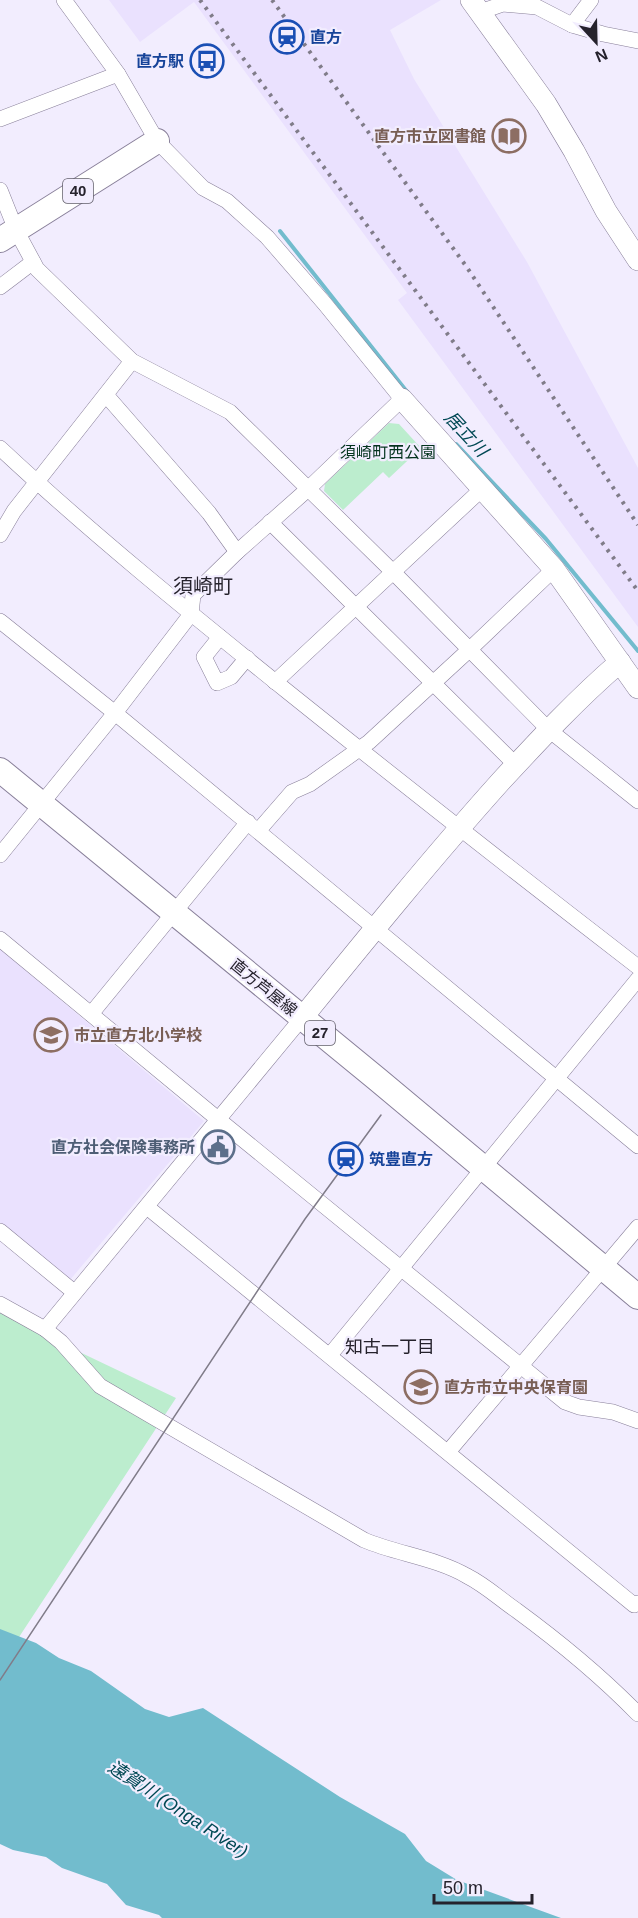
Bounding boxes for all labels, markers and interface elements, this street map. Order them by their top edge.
north arrow [566,12,626,72]
station icon: 直方 [269,19,305,55]
place label: 直方 [310,28,342,46]
bus stop icon: 直方駅 [189,43,225,79]
text: N [593,45,610,65]
place label: 直方駅 [136,52,184,70]
library icon: 直方市立図書館 [491,118,527,154]
place label: 直方市立図書館 [374,127,486,145]
road number: 40 [63,179,93,203]
water label: 居立川 [440,407,493,462]
park label: 須崎町西公園 [340,444,436,461]
district label: 須崎町 [173,575,233,597]
street label: 直方芦屋線 [227,956,300,1019]
school or university icon: 市立直方北小学校 [33,1017,69,1053]
road number: 27 [305,1021,335,1045]
place label: 市立直方北小学校 [74,1026,202,1044]
public building icon: 直方社会保険事務所 [200,1129,236,1165]
place label: 直方社会保険事務所 [51,1138,195,1156]
station icon: 筑豊直方 [328,1141,364,1177]
place label: 筑豊直方 [369,1150,433,1168]
district label: 知古一丁目 [345,1337,435,1357]
school or university icon: 直方市立中央保育園 [403,1369,439,1405]
place label: 直方市立中央保育園 [444,1378,588,1396]
water label: 遠賀川 (Onga River) [105,1756,251,1862]
scale bar [434,1867,532,1905]
text: 50 m [443,1878,483,1898]

